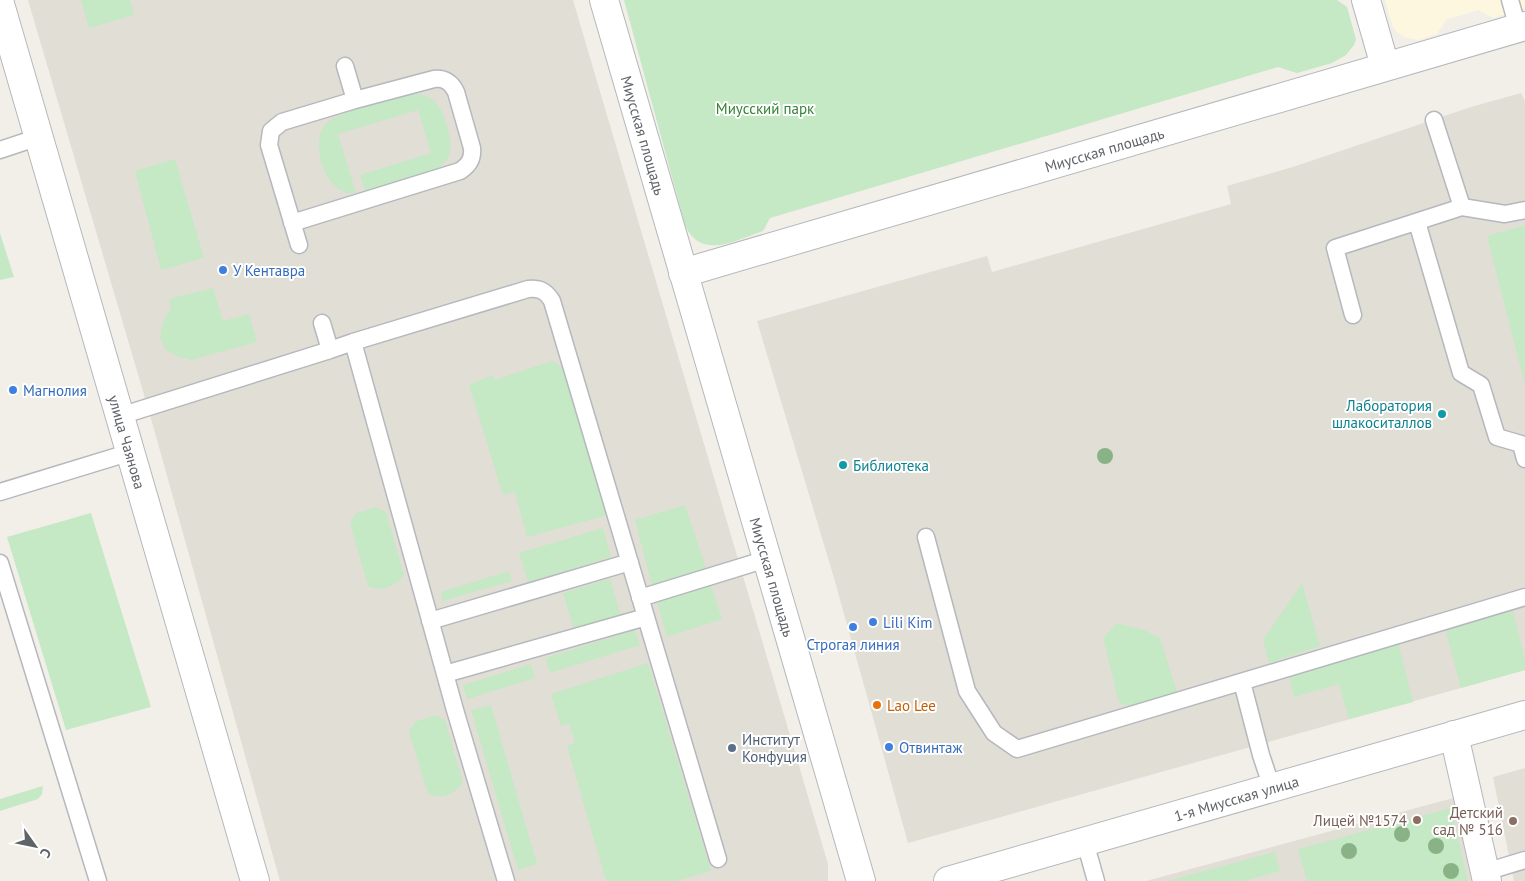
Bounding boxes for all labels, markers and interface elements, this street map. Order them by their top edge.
street label: Миусская площадь [617,73,670,197]
park label: Миусский парк [716,99,815,118]
street label: Миусская площадь [1042,123,1166,176]
place label: У Кентавра [233,261,305,280]
marker: У Кентавра [217,264,229,276]
place label: Магнолия [23,381,87,400]
marker: Магнолия [7,384,19,396]
street label: улица Чаянова [105,393,150,491]
place label: Лаборатория шлакоситаллов [1332,396,1432,432]
marker: Лаборатория шлакоситаллов [1436,408,1448,420]
place label: Библиотека [853,456,929,475]
marker: Библиотека [837,459,849,471]
street label: Миусская площадь [746,515,799,639]
place label: Lili Kim [883,613,933,632]
marker: Lili Kim [867,616,879,628]
marker: Строгая линия [847,621,859,633]
place label: Строгая линия [806,635,900,654]
place label: Lao Lee [887,696,936,715]
marker: Lao Lee [871,699,883,711]
place label: Институт Конфуция [742,730,807,766]
place label: Отвинтаж [899,738,962,757]
marker: Отвинтаж [883,741,895,753]
marker: Институт Конфуция [726,742,738,754]
street label: 1-я Миусская улица [1172,771,1301,825]
place label: Детский сад № 516 [1433,803,1503,839]
place label: Лицей №1574 [1312,811,1407,830]
marker: Лицей №1574 [1411,814,1423,826]
marker: Детский сад № 516 [1507,815,1519,827]
north arrow [10,821,60,871]
text: С [36,845,56,861]

